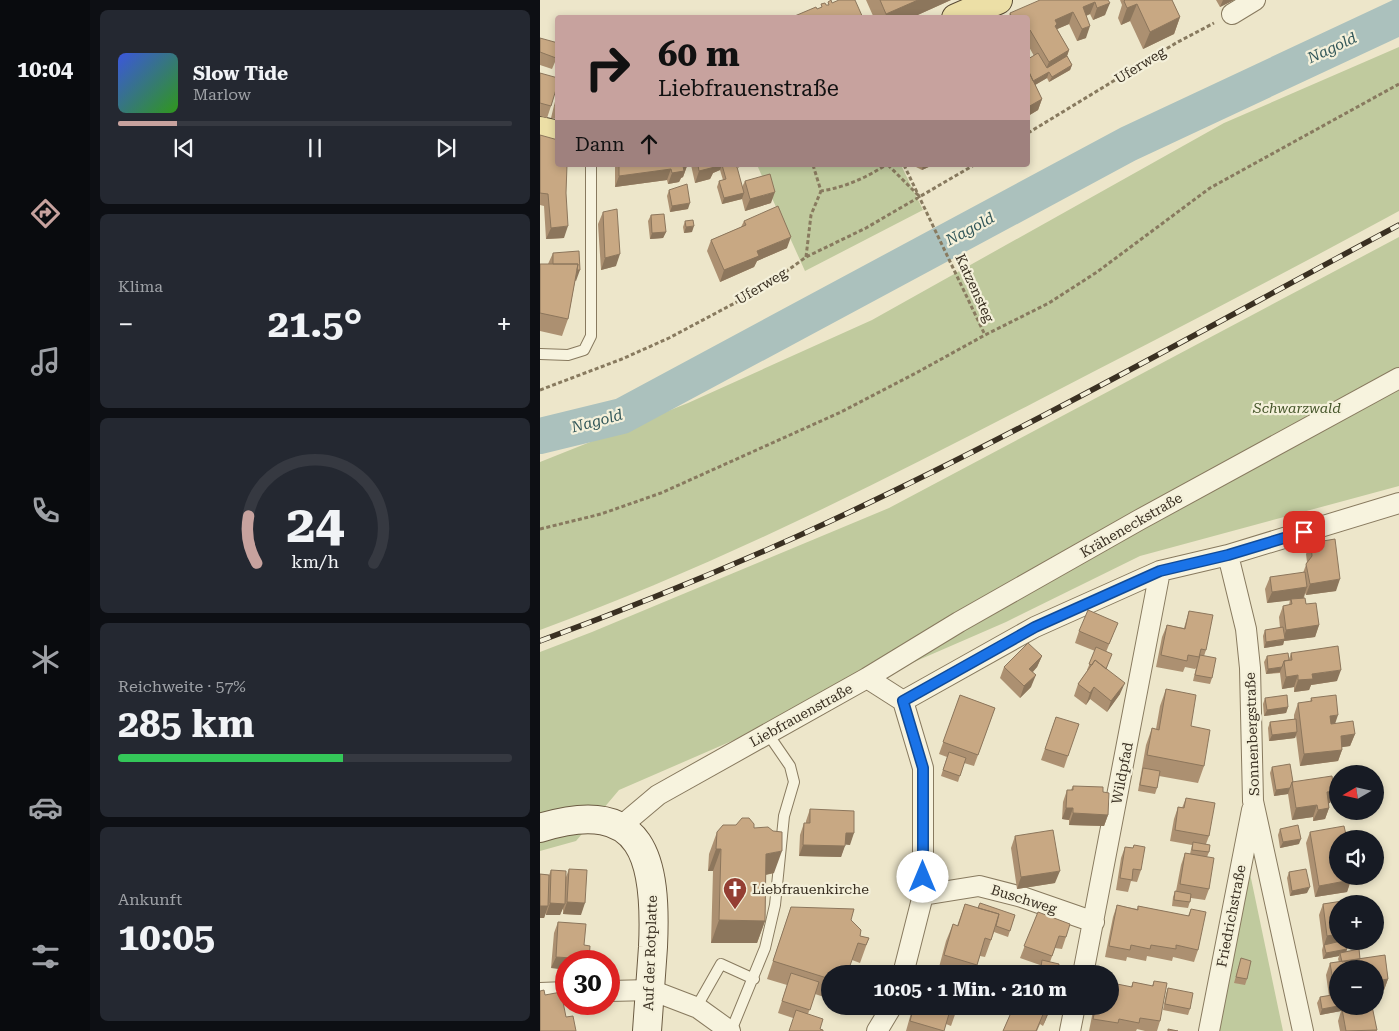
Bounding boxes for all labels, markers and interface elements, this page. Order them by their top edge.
water label: Nagold [1304,29,1360,68]
text: 60 m [658,34,740,75]
icon: right [575,35,640,100]
street label: Uferweg [1112,43,1168,87]
text: 10:04 [17,57,73,82]
text: Slow Tide [193,62,288,85]
text: Liebfrauenstraße [658,76,839,101]
text: Marlow [193,85,251,104]
icon: ahead [635,130,663,158]
text: Dann [575,133,625,156]
icon: previous [170,134,198,162]
icon: pause [301,134,329,162]
icon: next [432,134,460,162]
icon: directions [28,196,63,231]
water label: Nagold [942,209,997,250]
street label: Katzensteg [952,251,998,325]
street label: Uferweg [733,264,790,308]
text: Klima [118,277,163,296]
text: 21.5° [268,302,362,346]
text: − [118,308,134,341]
text: + [496,308,512,341]
icon: music [28,344,63,379]
park label: Schwarzwald [1252,400,1341,416]
water label: Nagold [568,406,625,437]
street label: Kräheneckstraße [1077,489,1185,561]
icon: phone [28,493,63,528]
text: 24 [286,494,344,555]
pin [1283,511,1325,553]
icon: arrive [1290,518,1318,546]
text: km/h [291,551,339,572]
icon: climate [28,642,63,677]
street label: Sonnenbergstraße [1242,672,1262,796]
text: Reichweite · 57% [118,677,246,696]
street label: Liebfrauenstraße [747,680,855,750]
text: 285 km [118,702,254,746]
street label: Wildpfad [1108,741,1136,805]
north arrow [1329,765,1384,820]
map controls [1329,765,1384,1015]
icon: car [28,790,63,825]
button: sound [1329,830,1384,885]
position arrow [896,850,948,902]
street label: Friedrichstraße [1213,863,1249,968]
church icon: Liebfrauenkirche [722,876,748,910]
place label: Liebfrauenkirche [752,881,869,897]
street label: Buschweg [989,881,1059,917]
text: Ankunft [118,890,182,909]
street label: Auf der Rotplatte [640,895,660,1011]
button: + [1329,895,1384,950]
text: 10:05 [118,915,215,959]
icon: filters [28,939,63,974]
speed limit sign: 30 [555,950,620,1015]
button: − [1329,960,1384,1015]
text: 10:05 · 1 Min. · 210 m [873,978,1067,1001]

